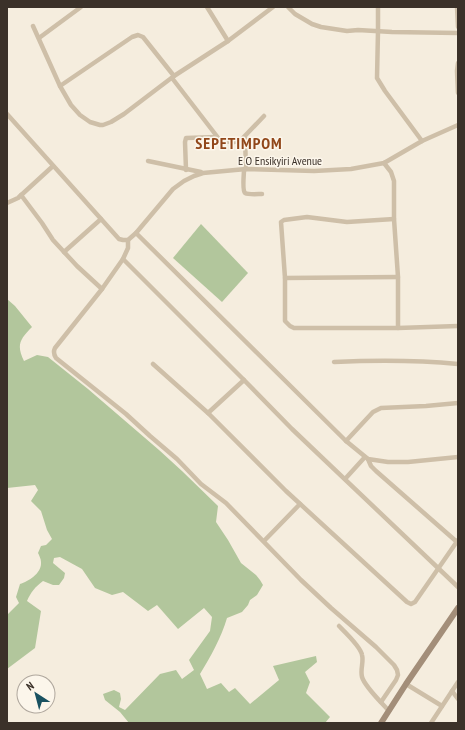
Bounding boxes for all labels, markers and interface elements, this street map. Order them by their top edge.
district label: SEPETIMPOM [195,133,283,153]
street label: E O Ensikyiri Avenue [238,153,322,168]
north arrow [16,674,56,714]
text: N [24,678,37,693]

